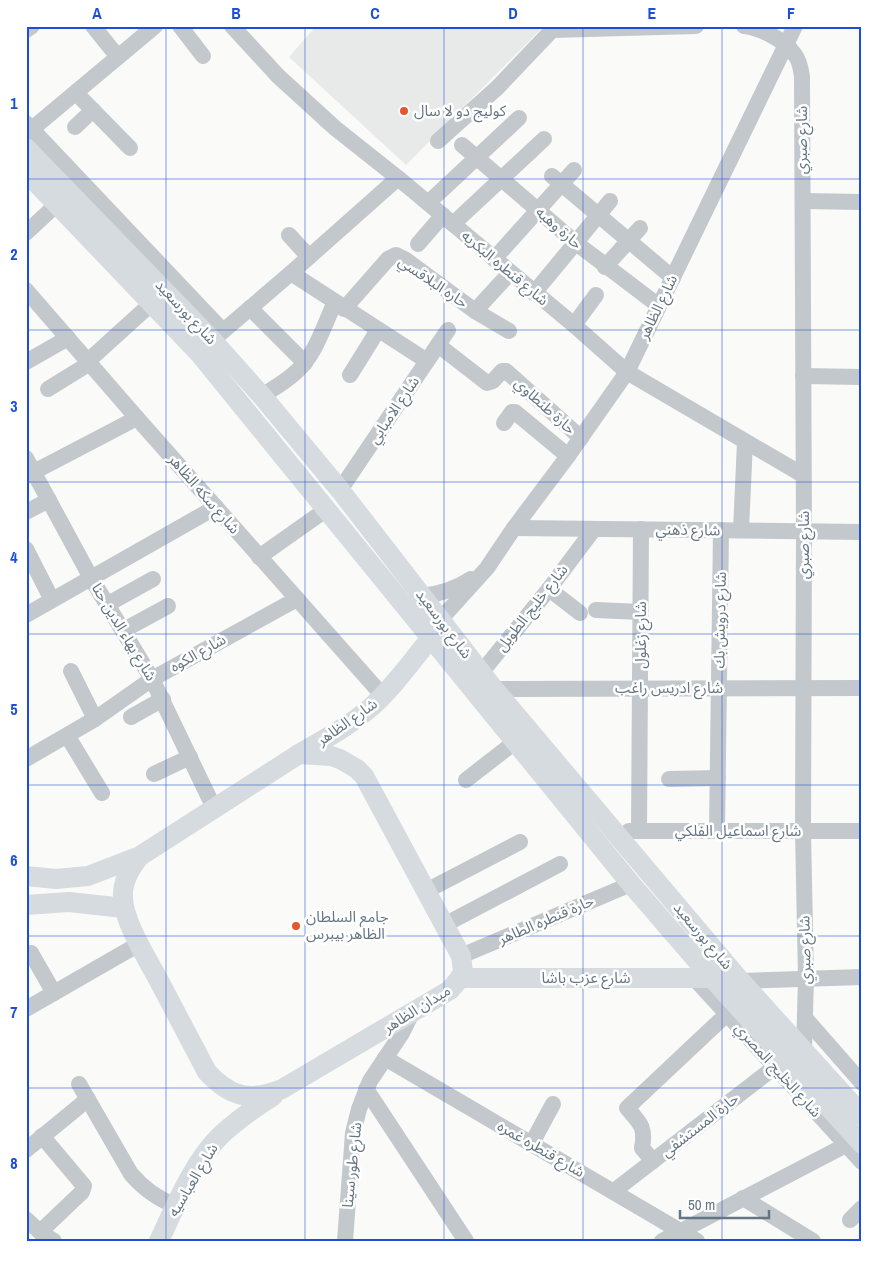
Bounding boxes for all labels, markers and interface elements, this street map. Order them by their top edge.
text: A [92,2,102,24]
text: B [231,2,241,24]
text: C [370,2,380,24]
text: D [508,2,518,24]
text: E [648,2,657,24]
text: F [787,2,795,24]
text: 1 [10,92,18,114]
place label: كوليج دو لا سال [414,100,507,123]
marker: كوليج دو لا سال [398,105,410,117]
street label: شارع صبري [791,105,814,174]
street label: حارة وهبه [532,202,587,254]
street label: شارع قنطره البكريه [456,225,553,312]
text: 2 [10,243,18,265]
street label: حاره البلاقسي [394,251,472,314]
street label: شارع الظاهر [632,271,684,344]
street label: شارع بورسعيد [149,275,222,350]
street label: شارع الامبابي [363,372,426,449]
street label: حارة طنطاوي [509,372,581,440]
text: 3 [10,395,18,417]
street label: شارع سكه الظاهر [162,448,245,540]
street label: شارع صبري [793,510,816,579]
street label: شارع ذهني [655,518,721,543]
text: 4 [10,546,18,568]
street label: شارع خليج الطويل [491,560,574,657]
street label: شارع درويش بك [708,571,733,669]
street label: شارع بهاء الدين حنا [85,579,162,686]
street label: شارع بورسعيد [410,585,478,664]
street label: شارع زغلول [630,601,653,669]
street label: شارع الكوه [166,629,231,678]
street label: شارع ادريس راغب [615,677,723,700]
street label: شارع الظاهر [311,693,383,752]
text: 5 [10,698,18,720]
street label: شارع اسماعيل الفلكي [675,820,802,843]
text: 6 [10,849,18,871]
street label: حارة قنطره الطاهر [494,890,597,950]
street label: شارع بورسعيد [667,898,738,975]
place label: جامع السلطان الظاهر بيبرس [306,906,389,944]
street label: شارع صبري [793,915,818,985]
marker: جامع السلطان الظاهر بيبرس [290,920,302,932]
street label: شارع عزب باشا [542,967,631,990]
street label: ميدان الظاهر [378,980,454,1038]
text: 7 [10,1001,18,1023]
street label: شارع الخليج المصري [729,1018,827,1123]
street label: حارة المستشفي [656,1088,744,1163]
street label: شارع قنطره غمره [493,1115,589,1184]
street label: شارع طور سينا [337,1121,368,1209]
street label: شارع العباسيه [162,1139,225,1221]
text: 8 [10,1152,18,1174]
scale bar [680,1187,769,1219]
text: 50 m [688,1194,715,1215]

